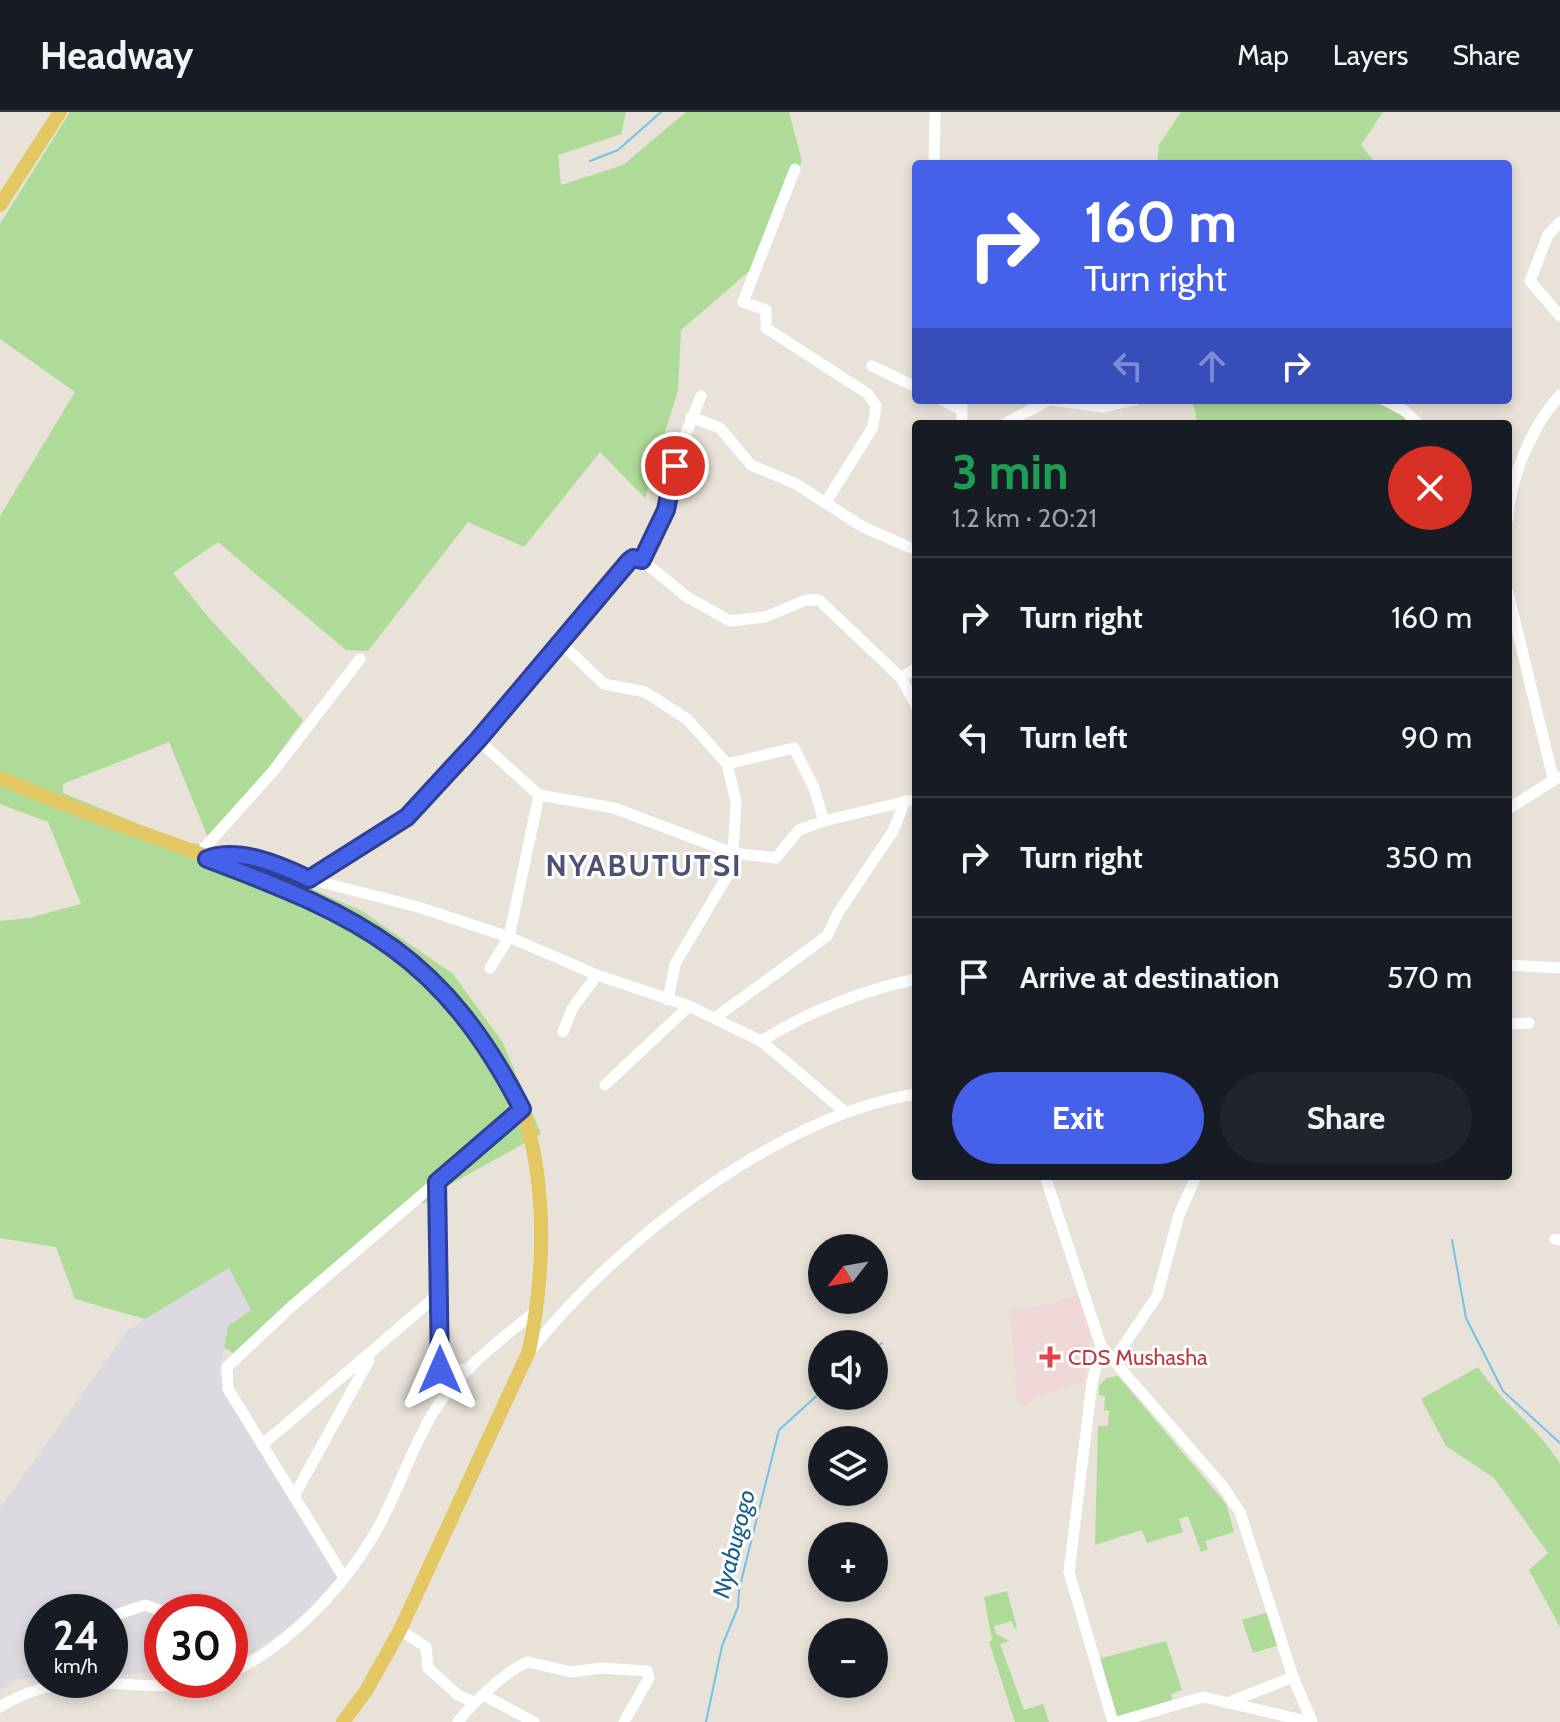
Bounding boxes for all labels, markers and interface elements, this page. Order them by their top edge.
text: Headway [40,32,193,79]
text: Map [1237,38,1289,72]
text: Layers [1333,38,1408,72]
text: Share [1452,38,1520,72]
text: 160 m [1084,188,1237,256]
icon: right [952,192,1056,296]
text: Turn right [1084,256,1227,300]
icon: left [1106,344,1150,388]
icon: ahead [1190,344,1234,388]
icon: right [1274,344,1318,388]
pin [641,432,709,500]
text: 3 min [952,443,1068,501]
icon: arrive [653,444,697,488]
button: close [1388,446,1472,530]
text: 1.2 km · 20:21 [952,502,1097,534]
icon: right [952,595,996,639]
text: Turn right [1020,599,1143,636]
text: 160 m [1391,599,1472,636]
icon: left [952,715,996,759]
text: Turn left [1020,719,1128,756]
text: 90 m [1401,719,1472,756]
icon: right [952,835,996,879]
text: Turn right [1020,839,1143,876]
text: 350 m [1386,839,1472,876]
district label: NYABUTUTSI [545,847,743,884]
icon: arrive [952,955,996,999]
text: Arrive at destination [1020,959,1280,996]
text: 570 m [1387,959,1472,996]
button: Exit [952,1072,1204,1164]
button: Share [1220,1072,1472,1164]
north arrow [808,1234,888,1314]
map controls [808,1234,888,1698]
position arrow [398,1328,482,1412]
button: sound [808,1330,888,1410]
place label: CDS Mushasha [1068,1344,1208,1371]
marker: CDS Mushasha [1039,1346,1061,1368]
button: layers [808,1426,888,1506]
water label: Nyabugogo [706,1487,761,1601]
button: + [808,1522,888,1602]
speed limit sign: 30 [144,1594,248,1698]
text: 24 [53,1611,99,1660]
button: − [808,1618,888,1698]
text: km/h [54,1654,98,1678]

